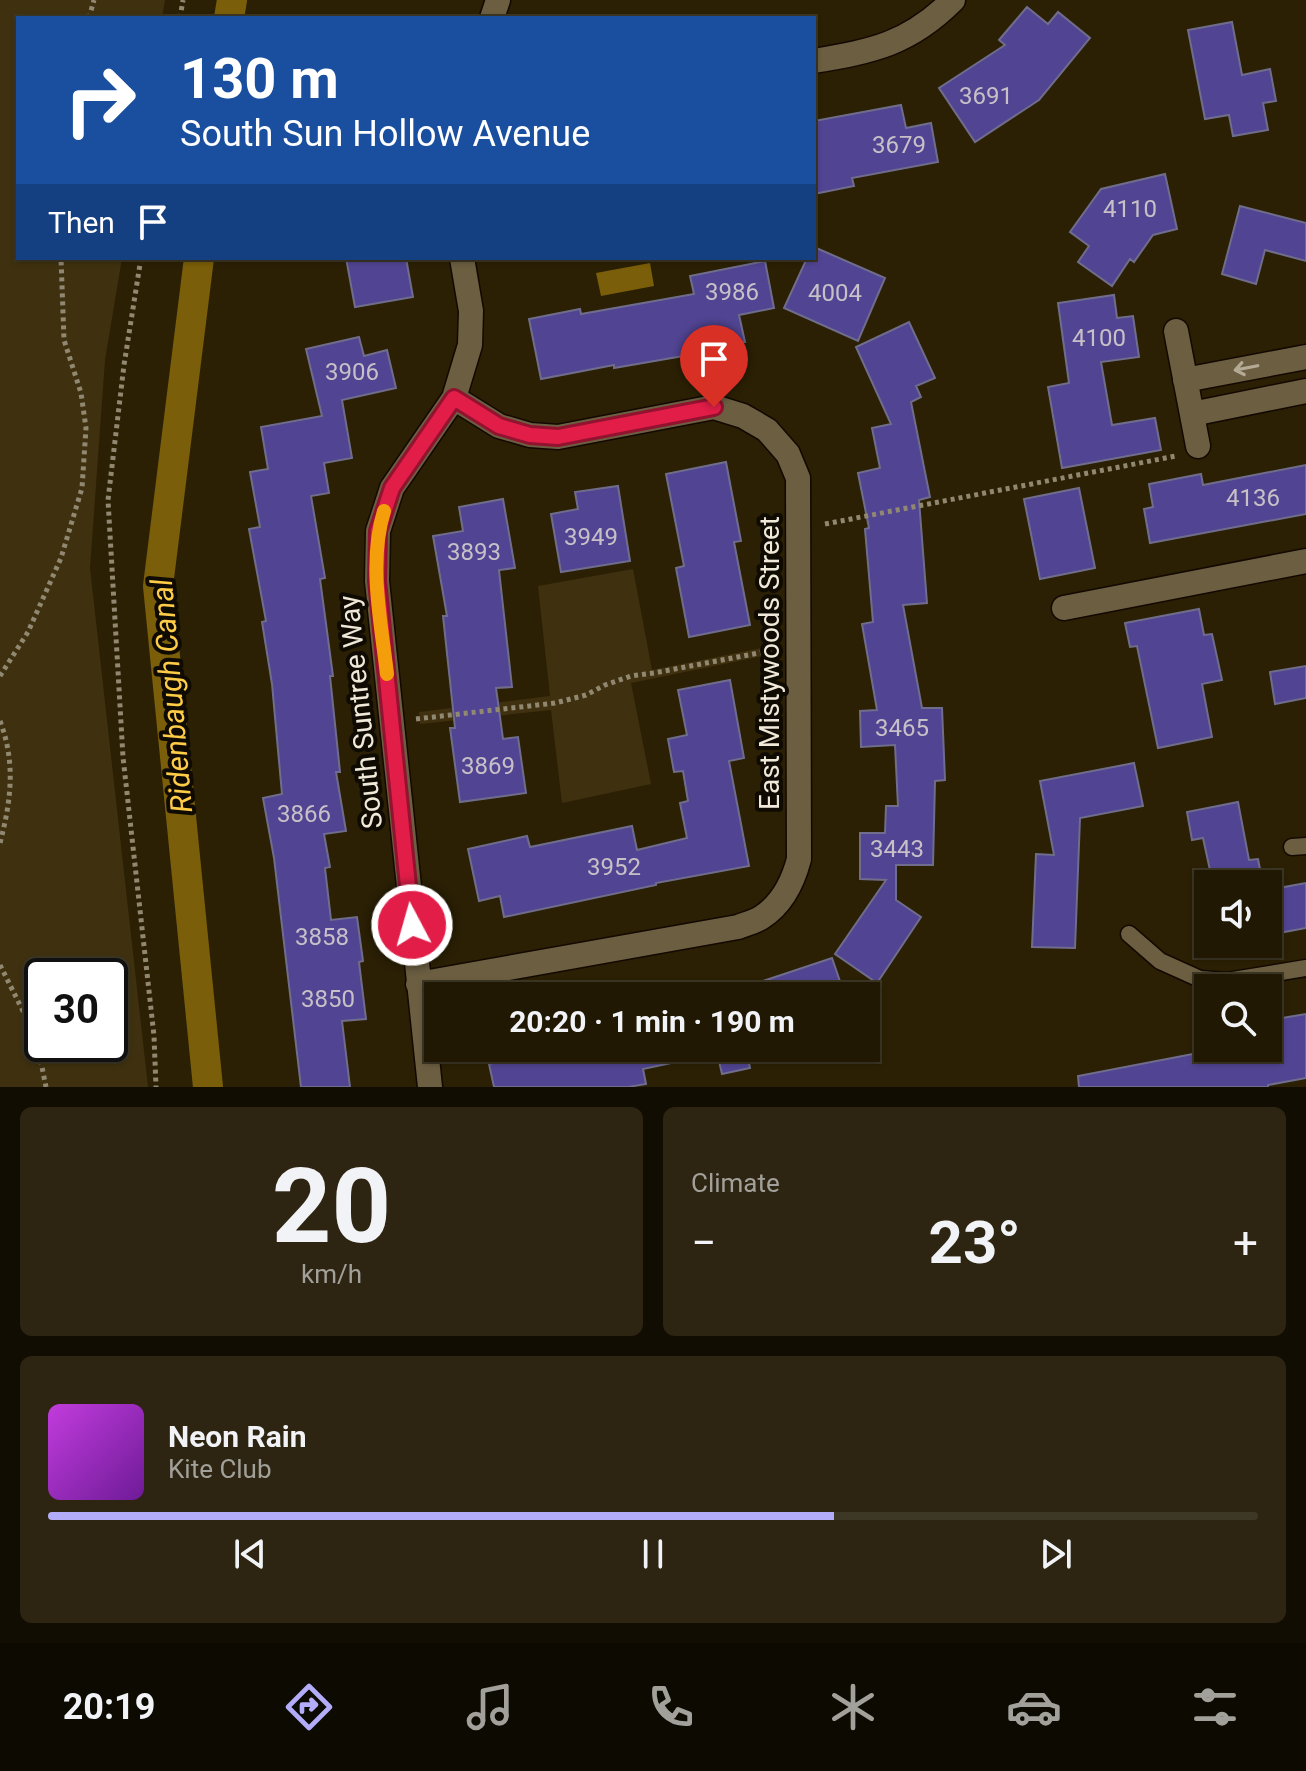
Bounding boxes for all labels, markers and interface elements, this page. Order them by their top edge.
text: 130 m [180,46,339,112]
icon: right [48,48,152,152]
house number: 3691 [959,82,1013,110]
text: South Sun Hollow Avenue [180,113,590,155]
house number: 3679 [872,131,926,159]
house number: 4110 [1103,195,1157,223]
icon: arrive [131,200,175,244]
text: Then [48,205,115,240]
house number: 3986 [705,278,759,306]
house number: 4004 [808,279,862,307]
house number: 4100 [1072,324,1126,352]
pin [680,325,748,407]
icon: arrive [692,337,736,381]
house number: 3906 [325,358,379,386]
one-way arrow [1233,362,1259,377]
house number: 4136 [1226,484,1280,512]
street label: East Mistywoods Street [753,516,786,810]
house number: 3949 [564,523,618,551]
house number: 3893 [447,538,501,566]
water label: Ridenbaugh Canal [144,577,199,814]
street label: South Suntree Way [332,593,389,830]
house number: 3465 [875,714,929,742]
house number: 3869 [461,752,515,780]
house number: 3866 [277,800,331,828]
house number: 3443 [870,835,924,863]
house number: 3952 [587,853,641,881]
map controls [1194,870,1282,1062]
button: sound [1194,870,1282,958]
position arrow [370,883,454,967]
house number: 3858 [295,923,349,951]
speed limit sign: 30 [24,958,128,1062]
button: search [1194,974,1282,1062]
house number: 3850 [301,985,355,1013]
text: 20:20 · 1 min · 190 m [509,1004,795,1039]
text: 20 [272,1146,391,1267]
text: Climate [691,1168,780,1198]
text: 23° [928,1207,1021,1278]
text: − [691,1217,716,1269]
text: + [1233,1217,1258,1269]
text: km/h [301,1259,362,1289]
text: Neon Rain [168,1419,307,1454]
text: Kite Club [168,1454,272,1484]
icon: previous [228,1532,272,1576]
icon: pause [631,1532,675,1576]
icon: next [1034,1532,1078,1576]
icon: directions [281,1679,337,1735]
icon: music [462,1679,518,1735]
icon: phone [643,1679,699,1735]
icon: climate [825,1679,881,1735]
icon: car [1006,1679,1062,1735]
icon: filters [1187,1679,1243,1735]
text: 20:19 [63,1686,155,1728]

